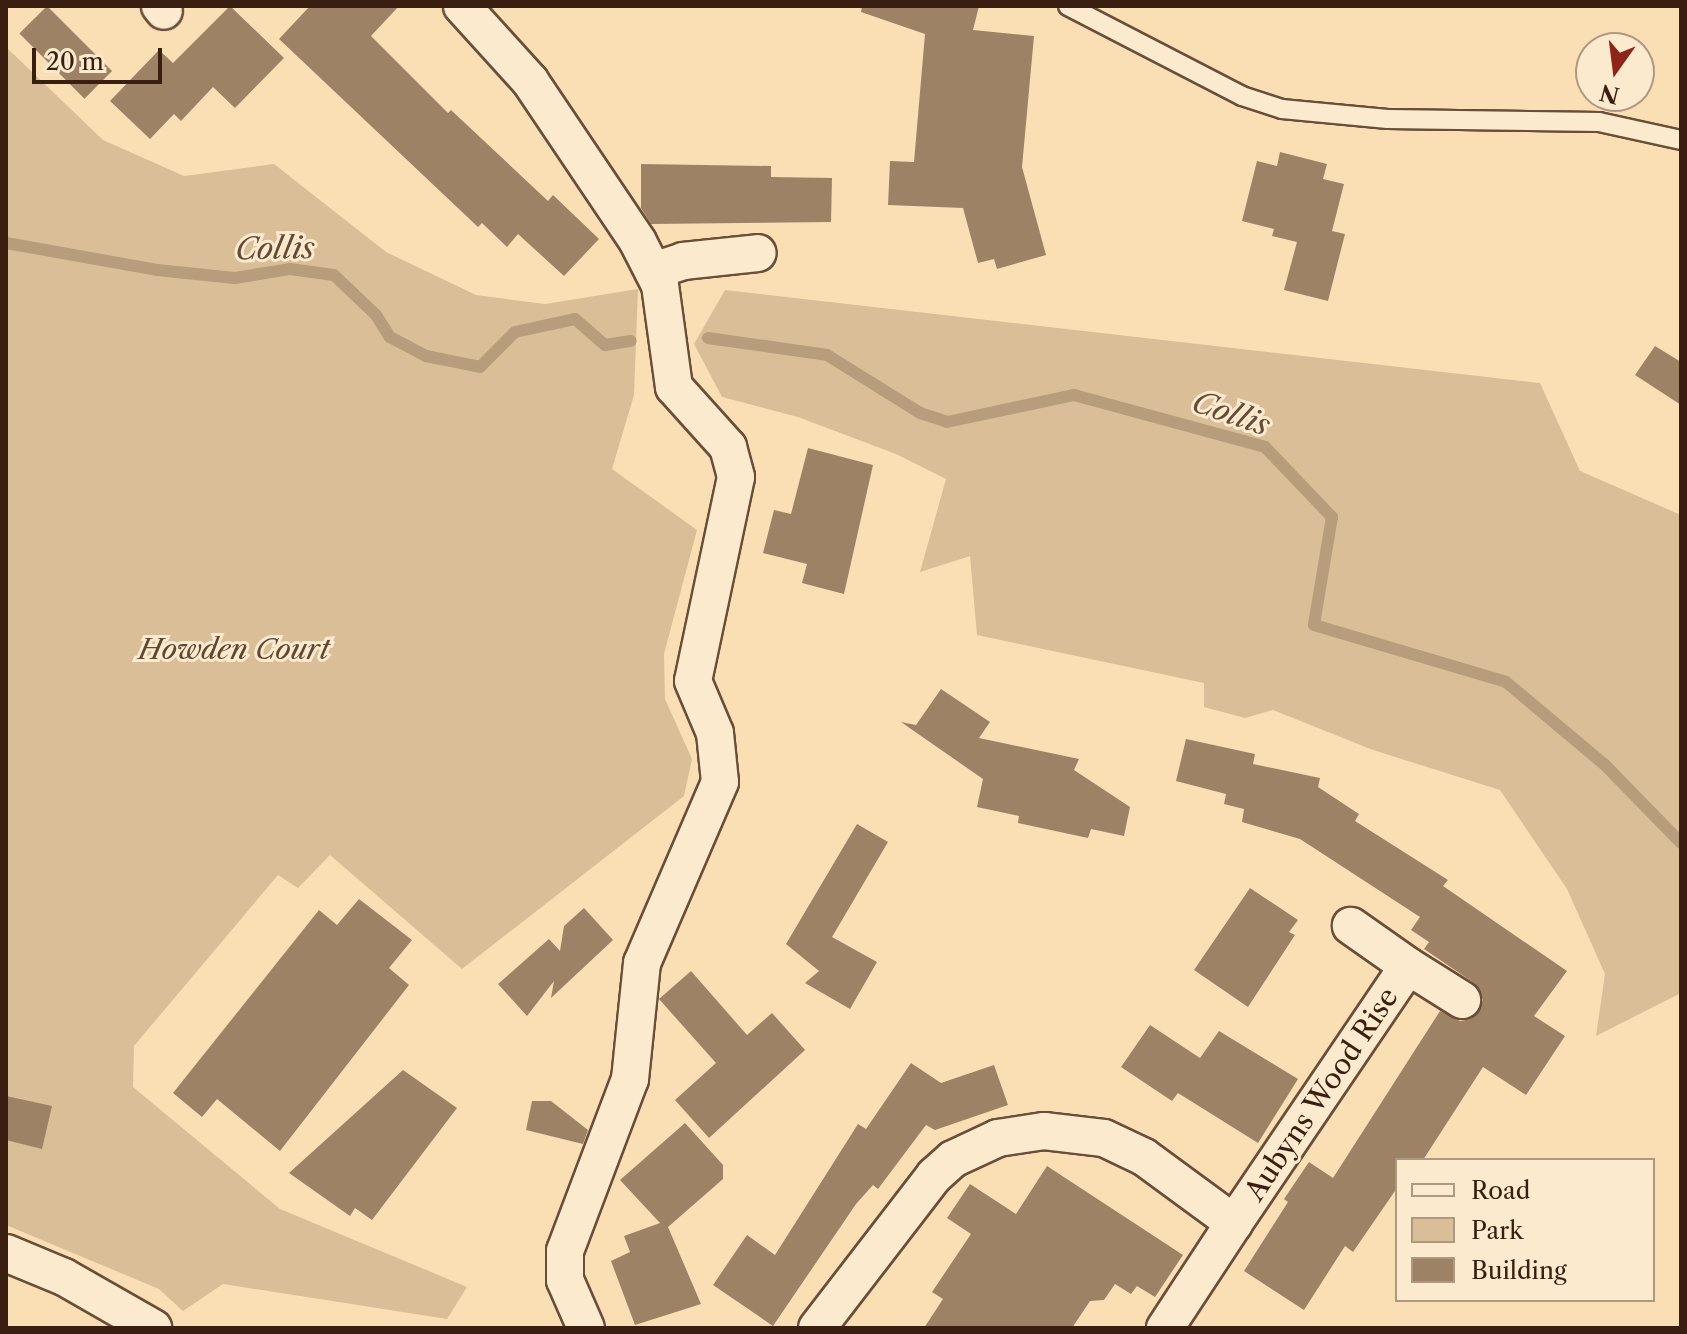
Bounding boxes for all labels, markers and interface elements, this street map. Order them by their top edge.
scale bar [36,32,166,82]
north arrow [1575,32,1655,112]
text: 20 m [46,47,104,76]
text: N [1597,78,1622,109]
water label: Collis [235,230,315,268]
water label: Collis [1188,384,1274,444]
park label: Howden Court [138,632,330,666]
street label: Aubyns Wood Rise [1237,981,1405,1207]
legend [1395,1158,1655,1302]
text: Road [1471,1176,1530,1205]
text: Park [1471,1216,1523,1245]
text: Building [1471,1256,1567,1285]

